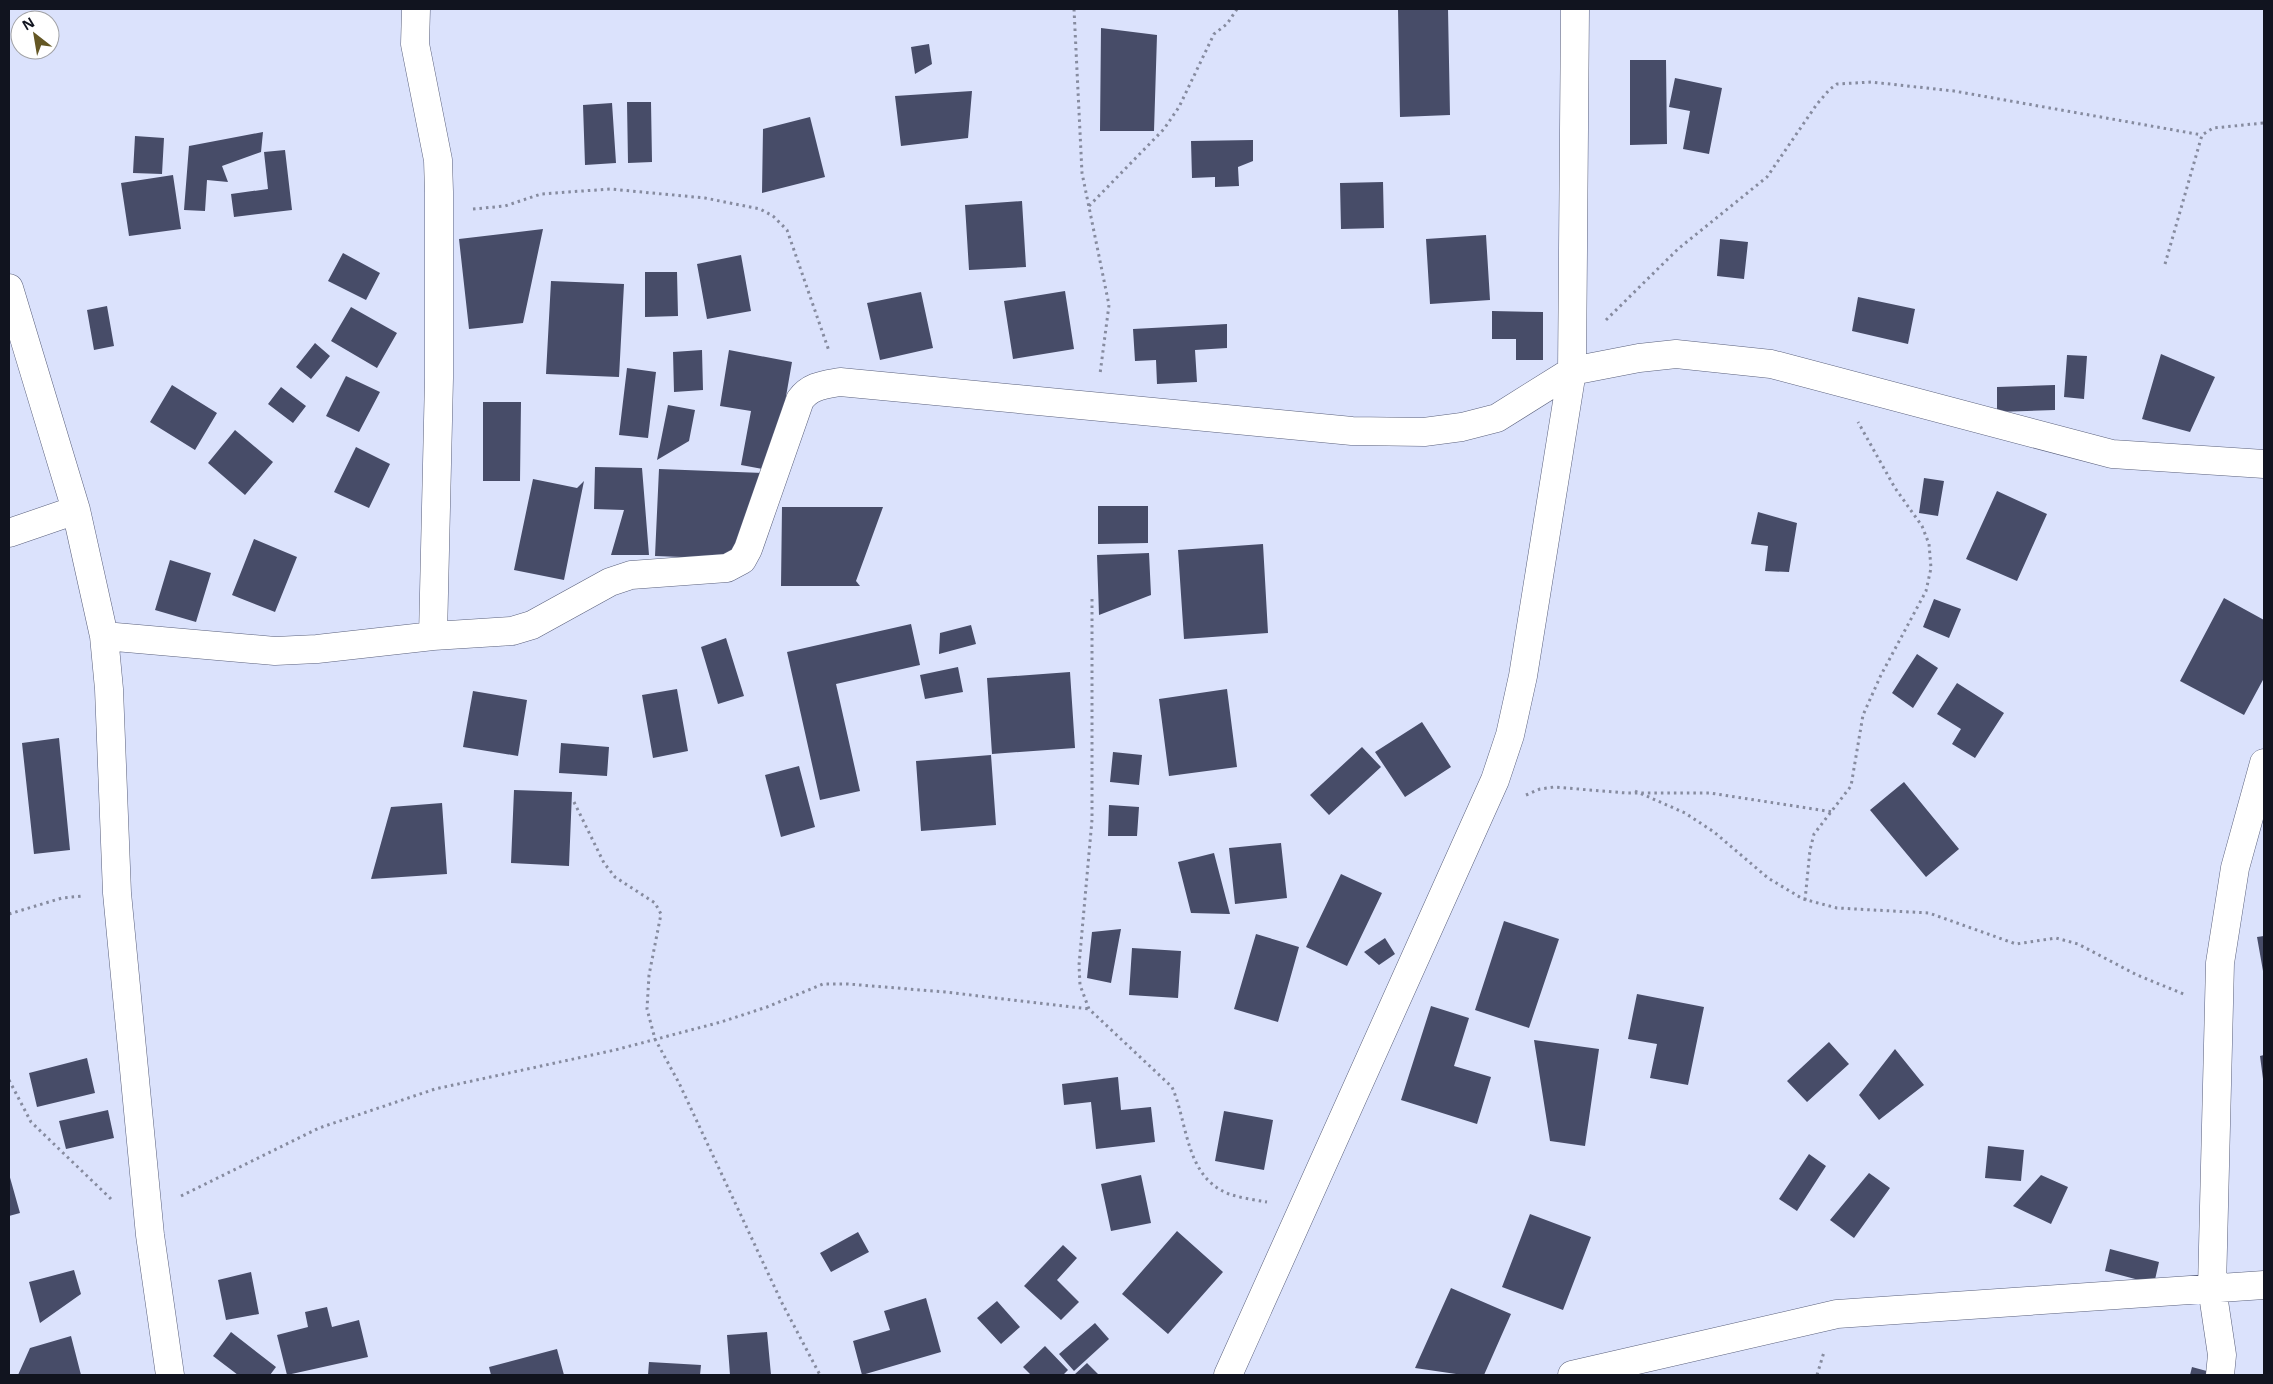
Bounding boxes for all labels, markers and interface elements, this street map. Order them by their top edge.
north arrow [10,10,60,60]
text: N [18,12,38,35]

